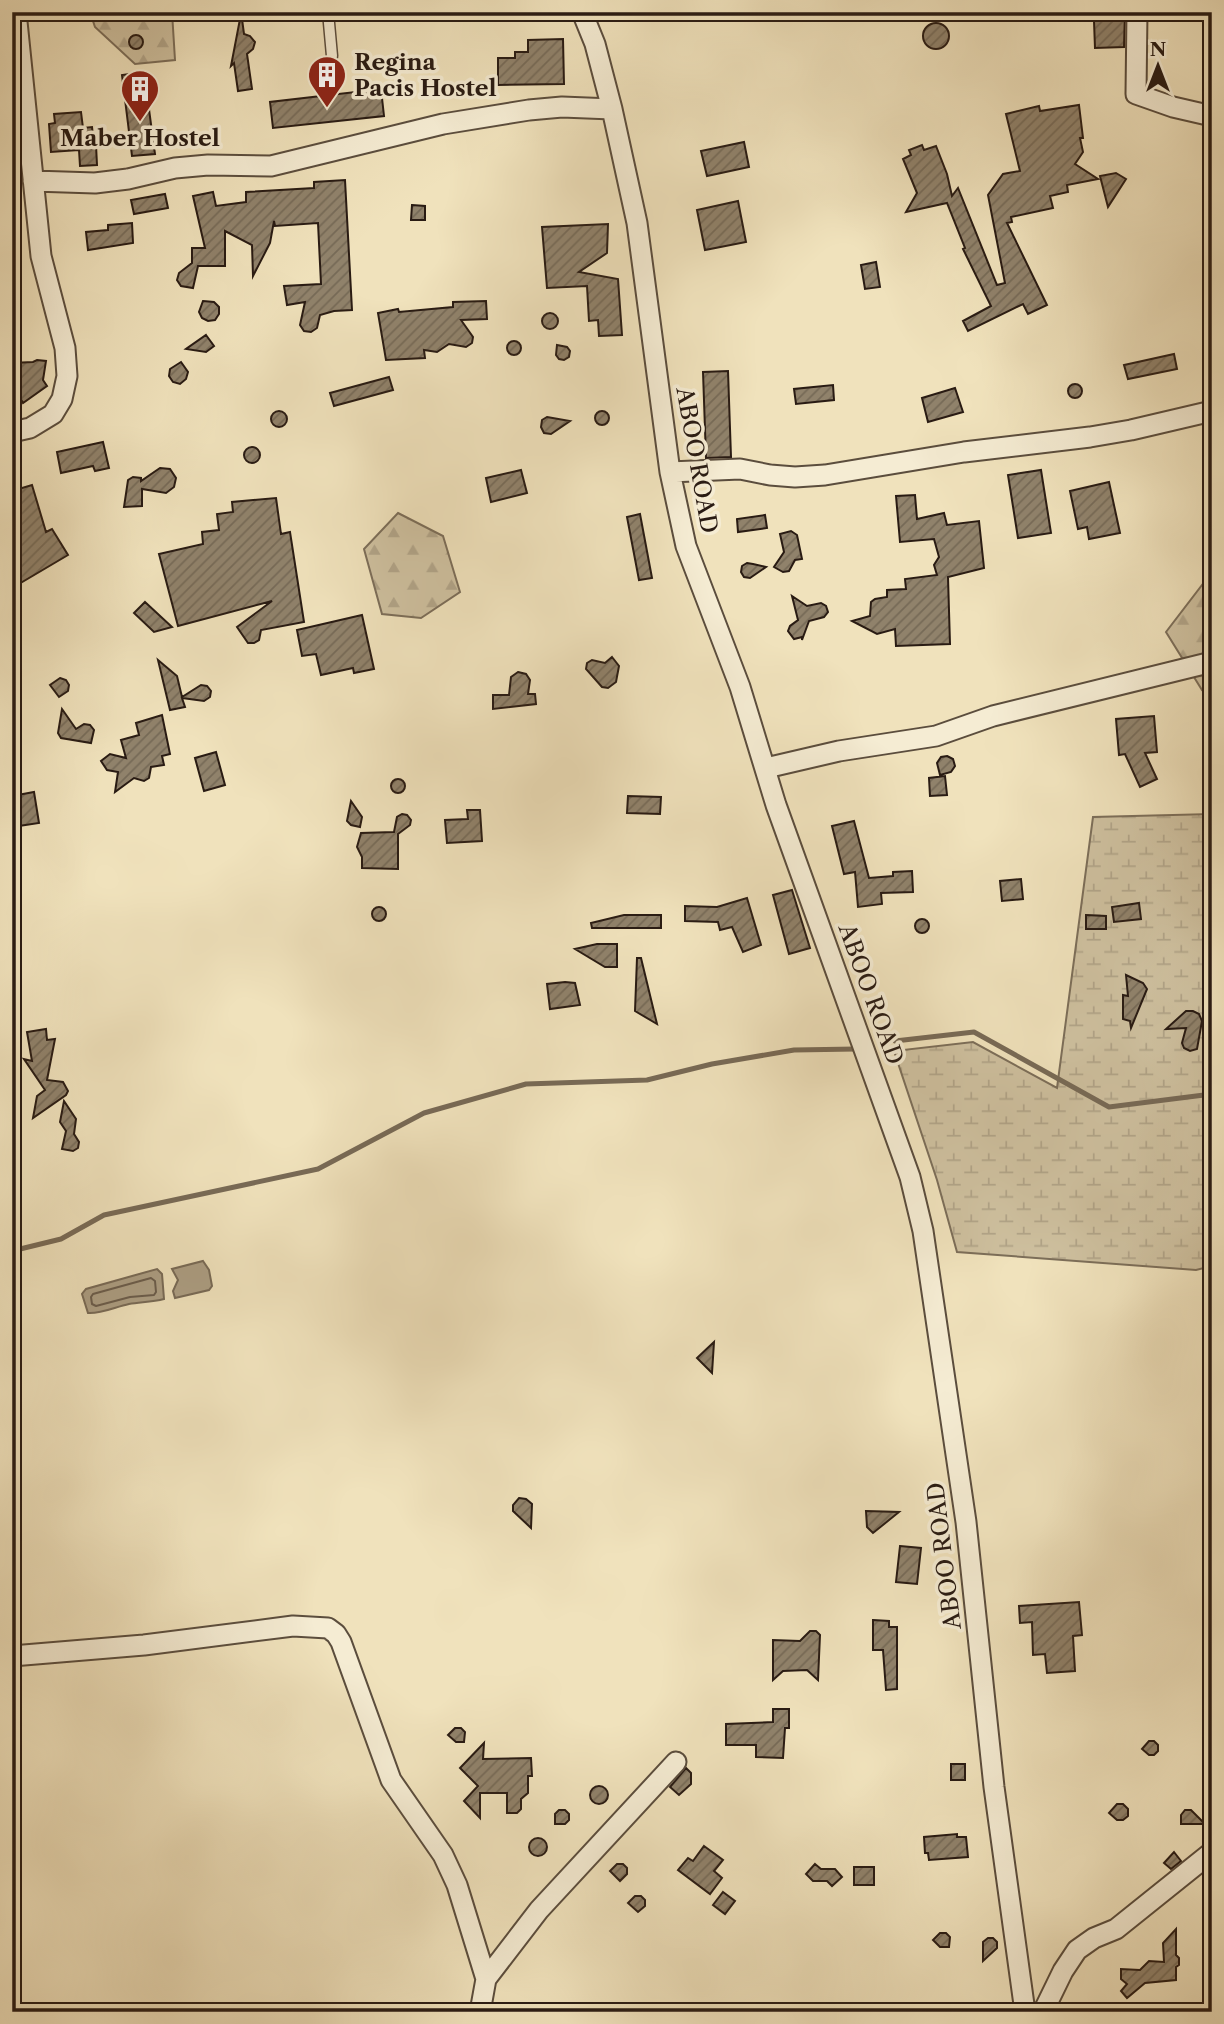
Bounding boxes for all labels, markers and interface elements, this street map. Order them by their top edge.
north arrow [1122,32,1192,102]
text: N [1150,38,1166,61]
place label: Regina Pacis Hostel [354,48,497,102]
building icon: Regina Pacis Hostel [306,54,348,109]
building icon: Maber Hostel [119,68,161,123]
place label: Maber Hostel [60,124,220,152]
street label: ABOO ROAD [670,384,724,535]
street label: ABOO ROAD [832,919,909,1068]
street label: ABOO ROAD [921,1481,967,1632]

